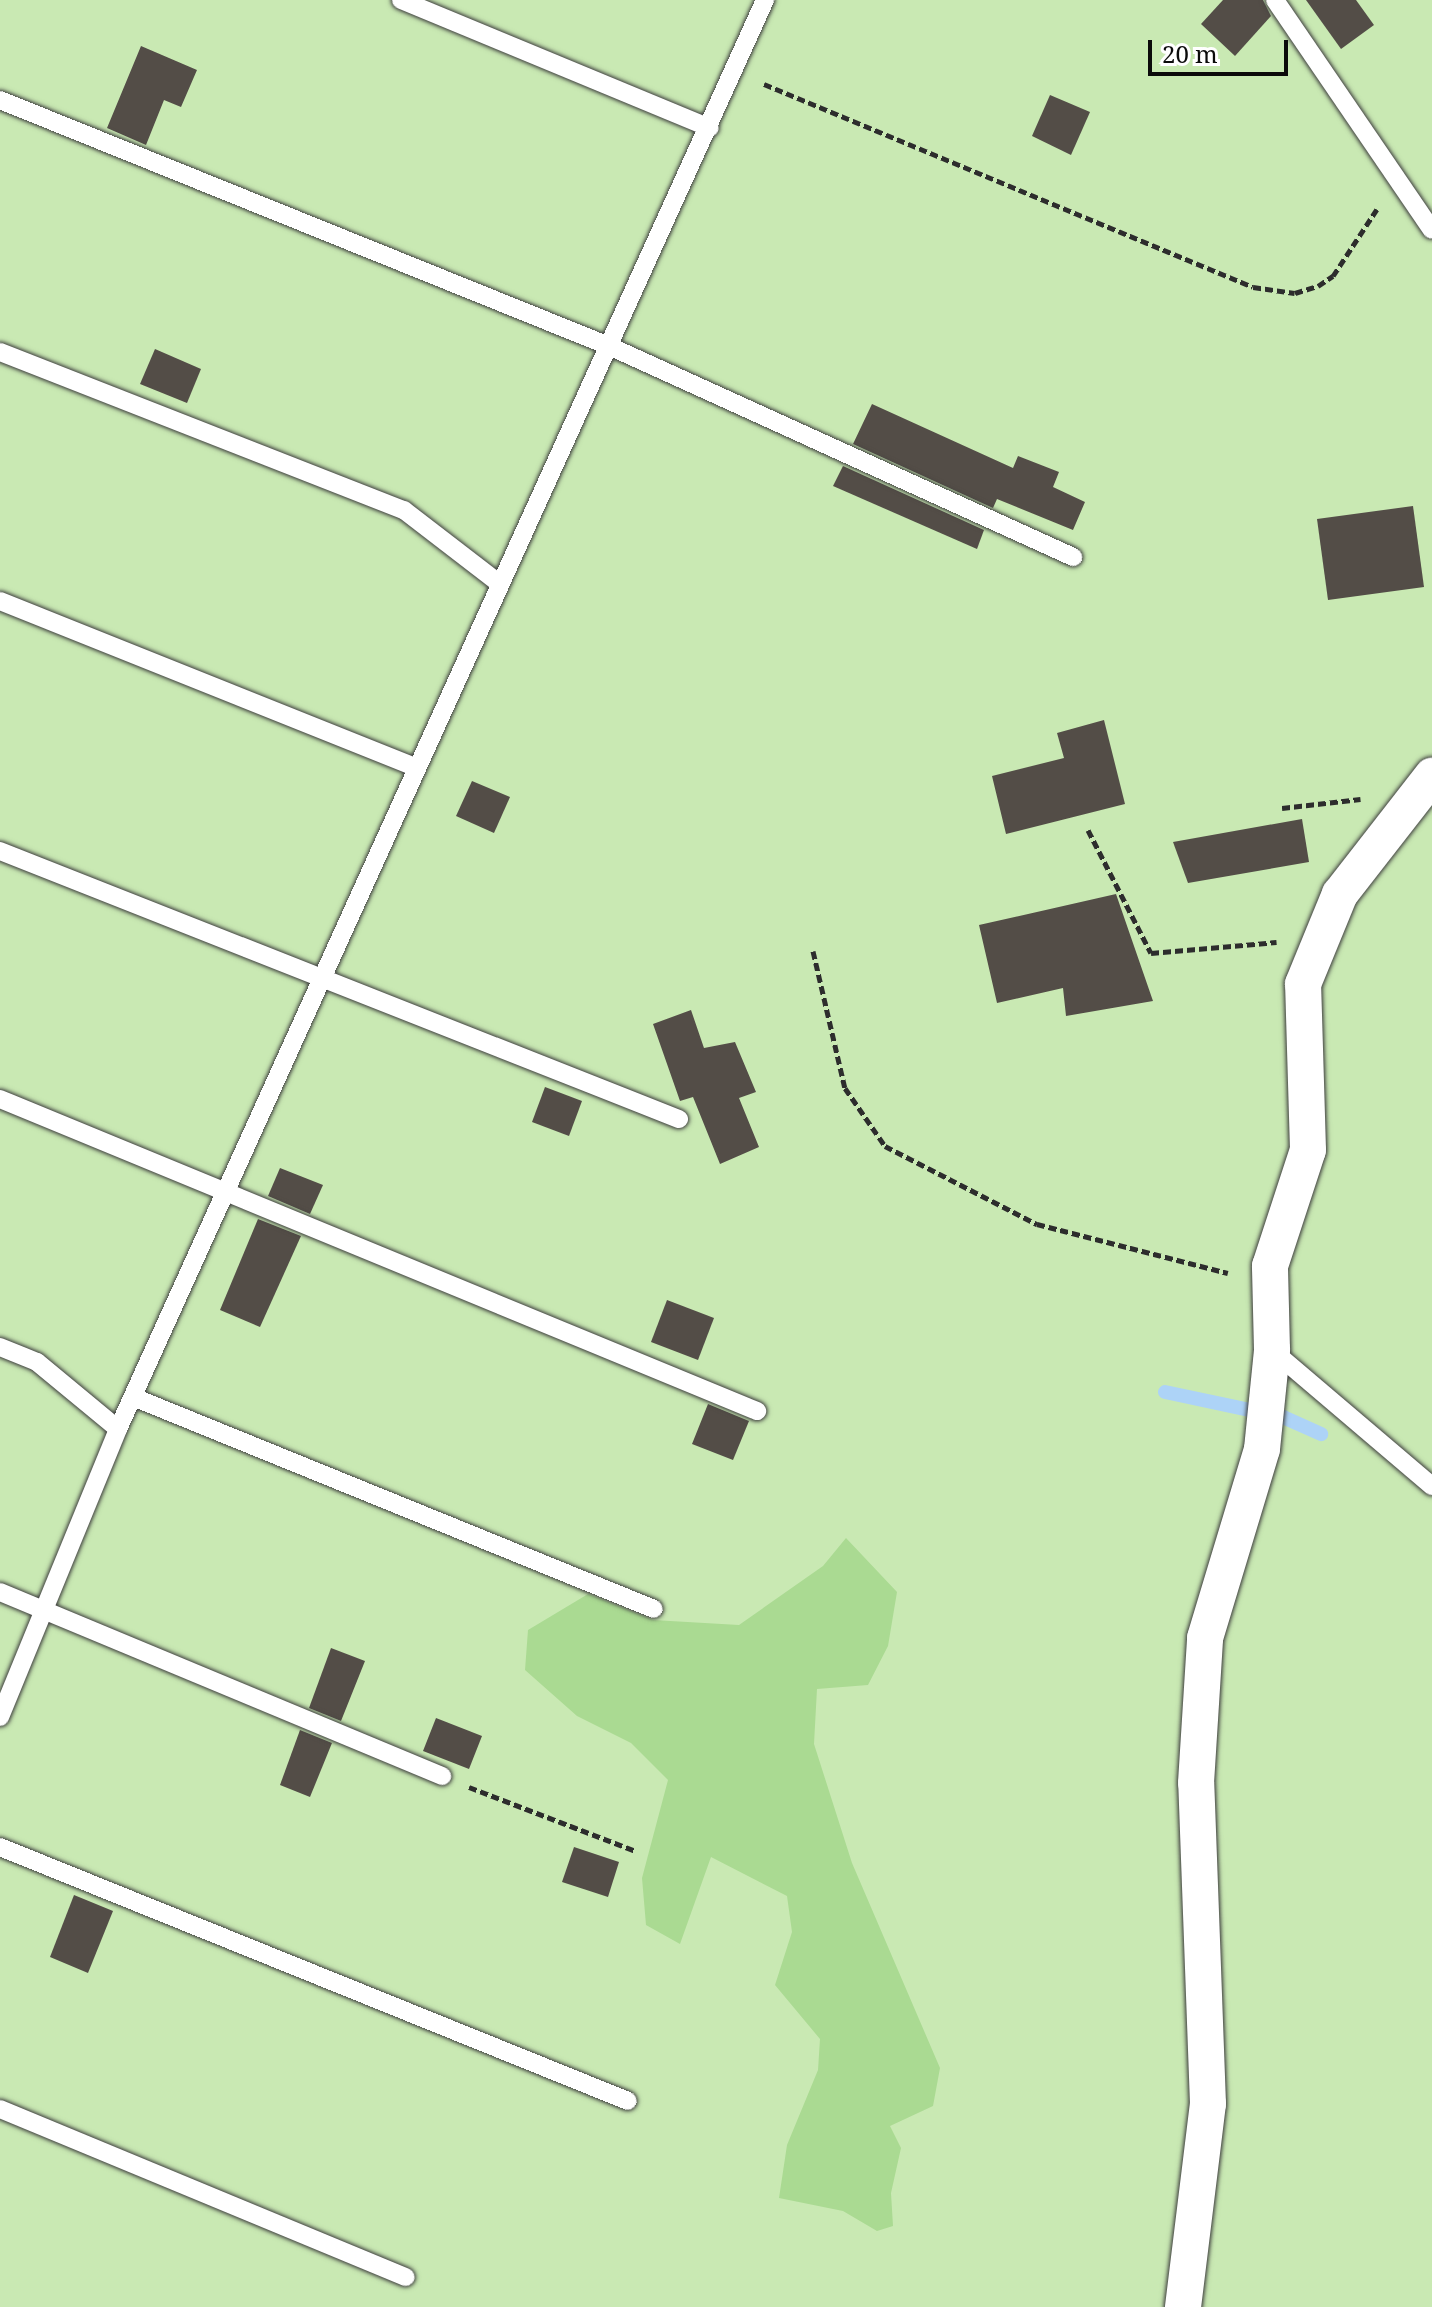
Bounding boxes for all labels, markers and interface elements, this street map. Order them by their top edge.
scale bar [1152,24,1292,74]
text: 20 m [1162,37,1218,70]

